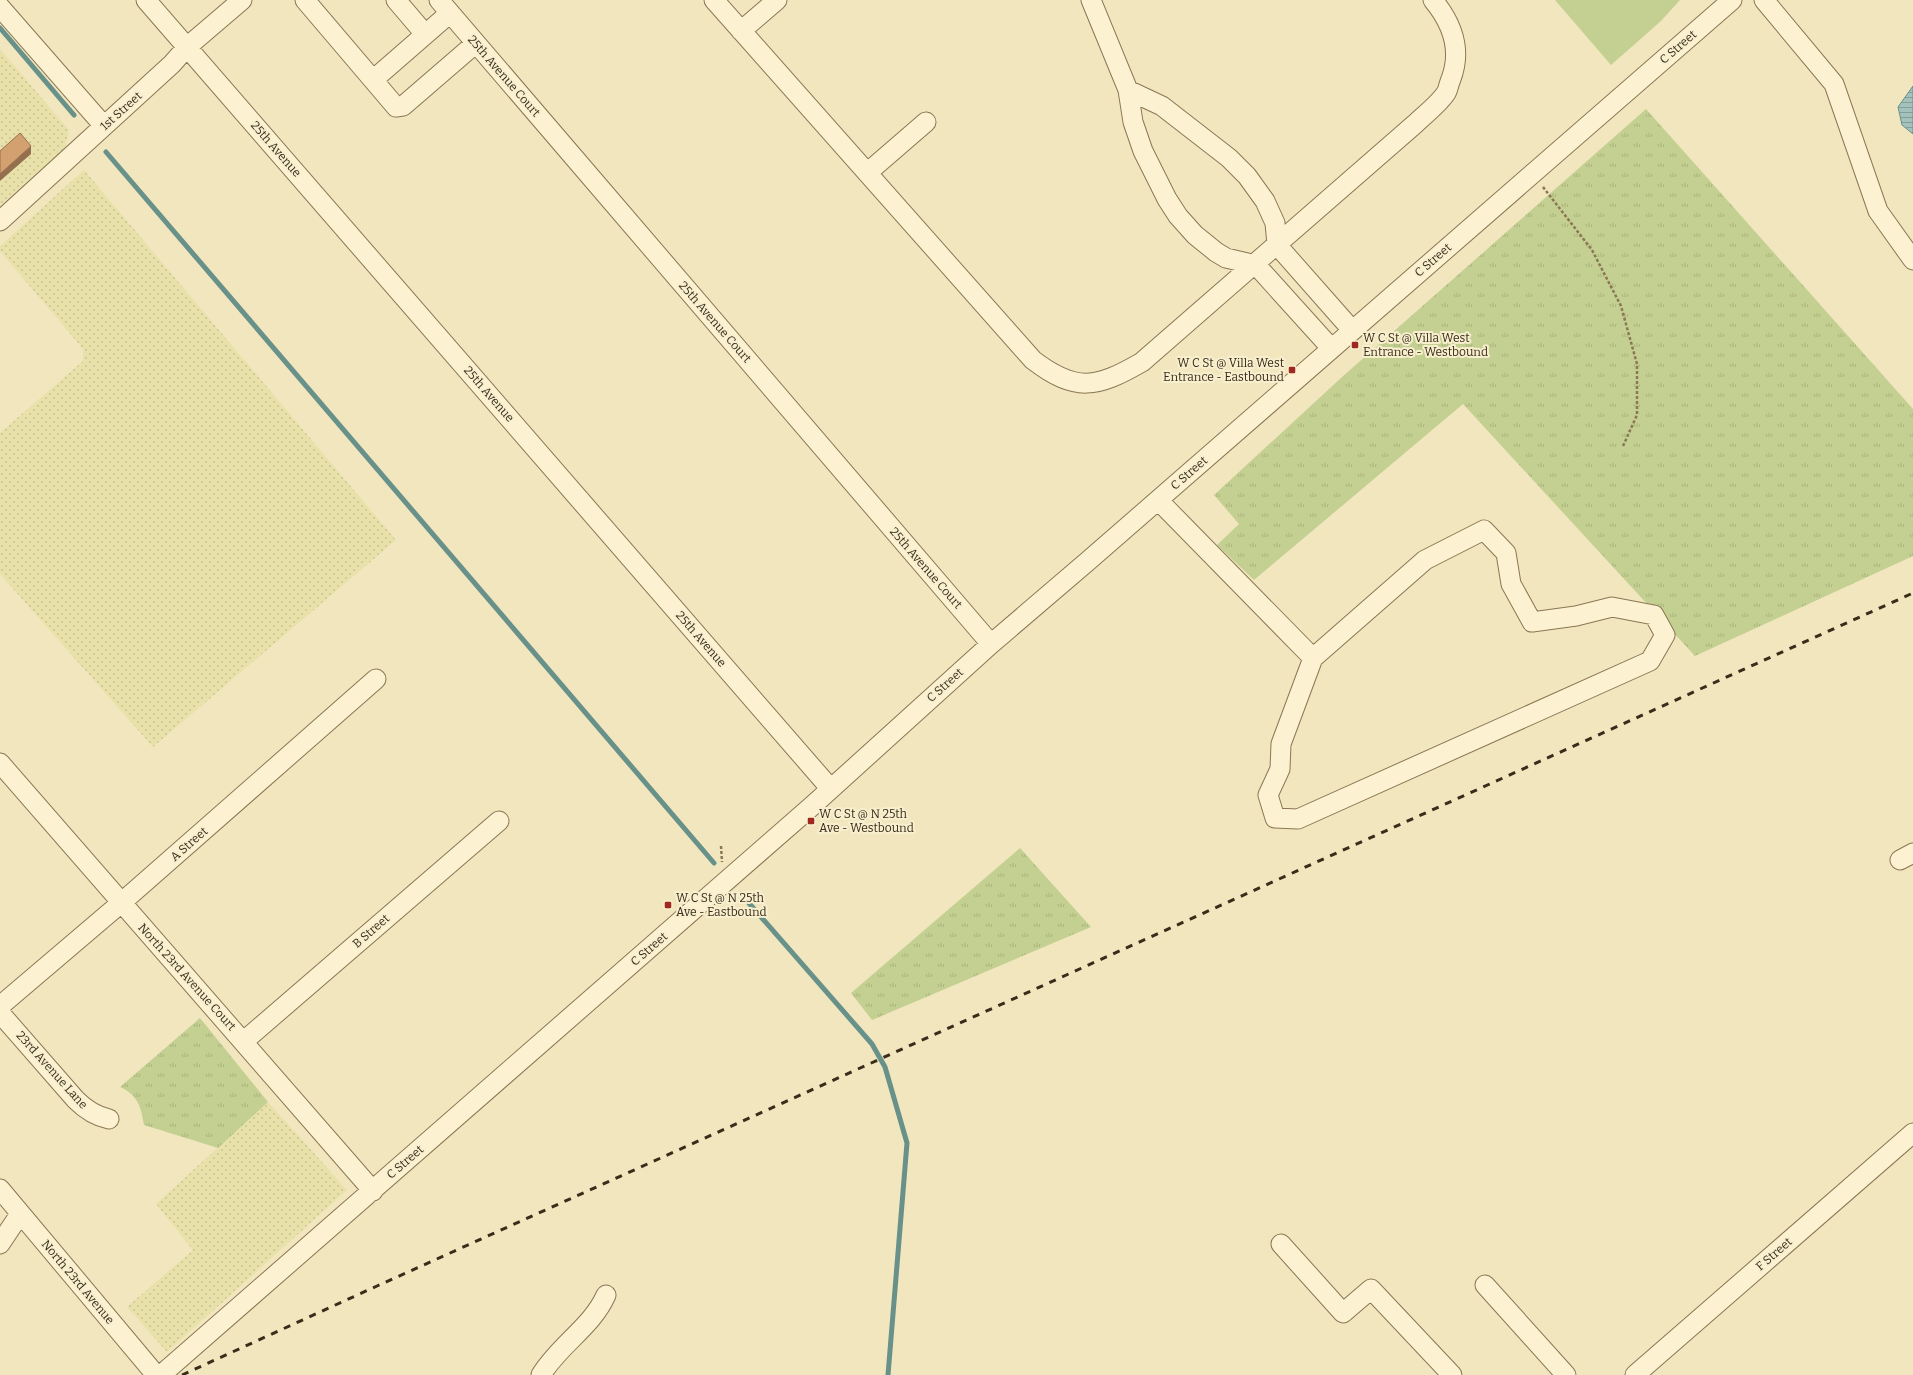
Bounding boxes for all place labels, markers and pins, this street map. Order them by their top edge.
place label: W C St @ Villa West Entrance - Westbound [1363,331,1488,359]
marker: W C St @ Villa West Entrance - Westbound [1350,340,1360,350]
place label: W C St @ Villa West Entrance - Eastbound [1163,356,1285,384]
marker: W C St @ Villa West Entrance - Eastbound [1287,365,1297,375]
place label: W C St @ N 25th Ave - Westbound [819,807,914,835]
marker: W C St @ N 25th Ave - Westbound [806,816,816,826]
place label: W C St @ N 25th Ave - Eastbound [676,891,767,919]
marker: W C St @ N 25th Ave - Eastbound [663,900,673,910]

